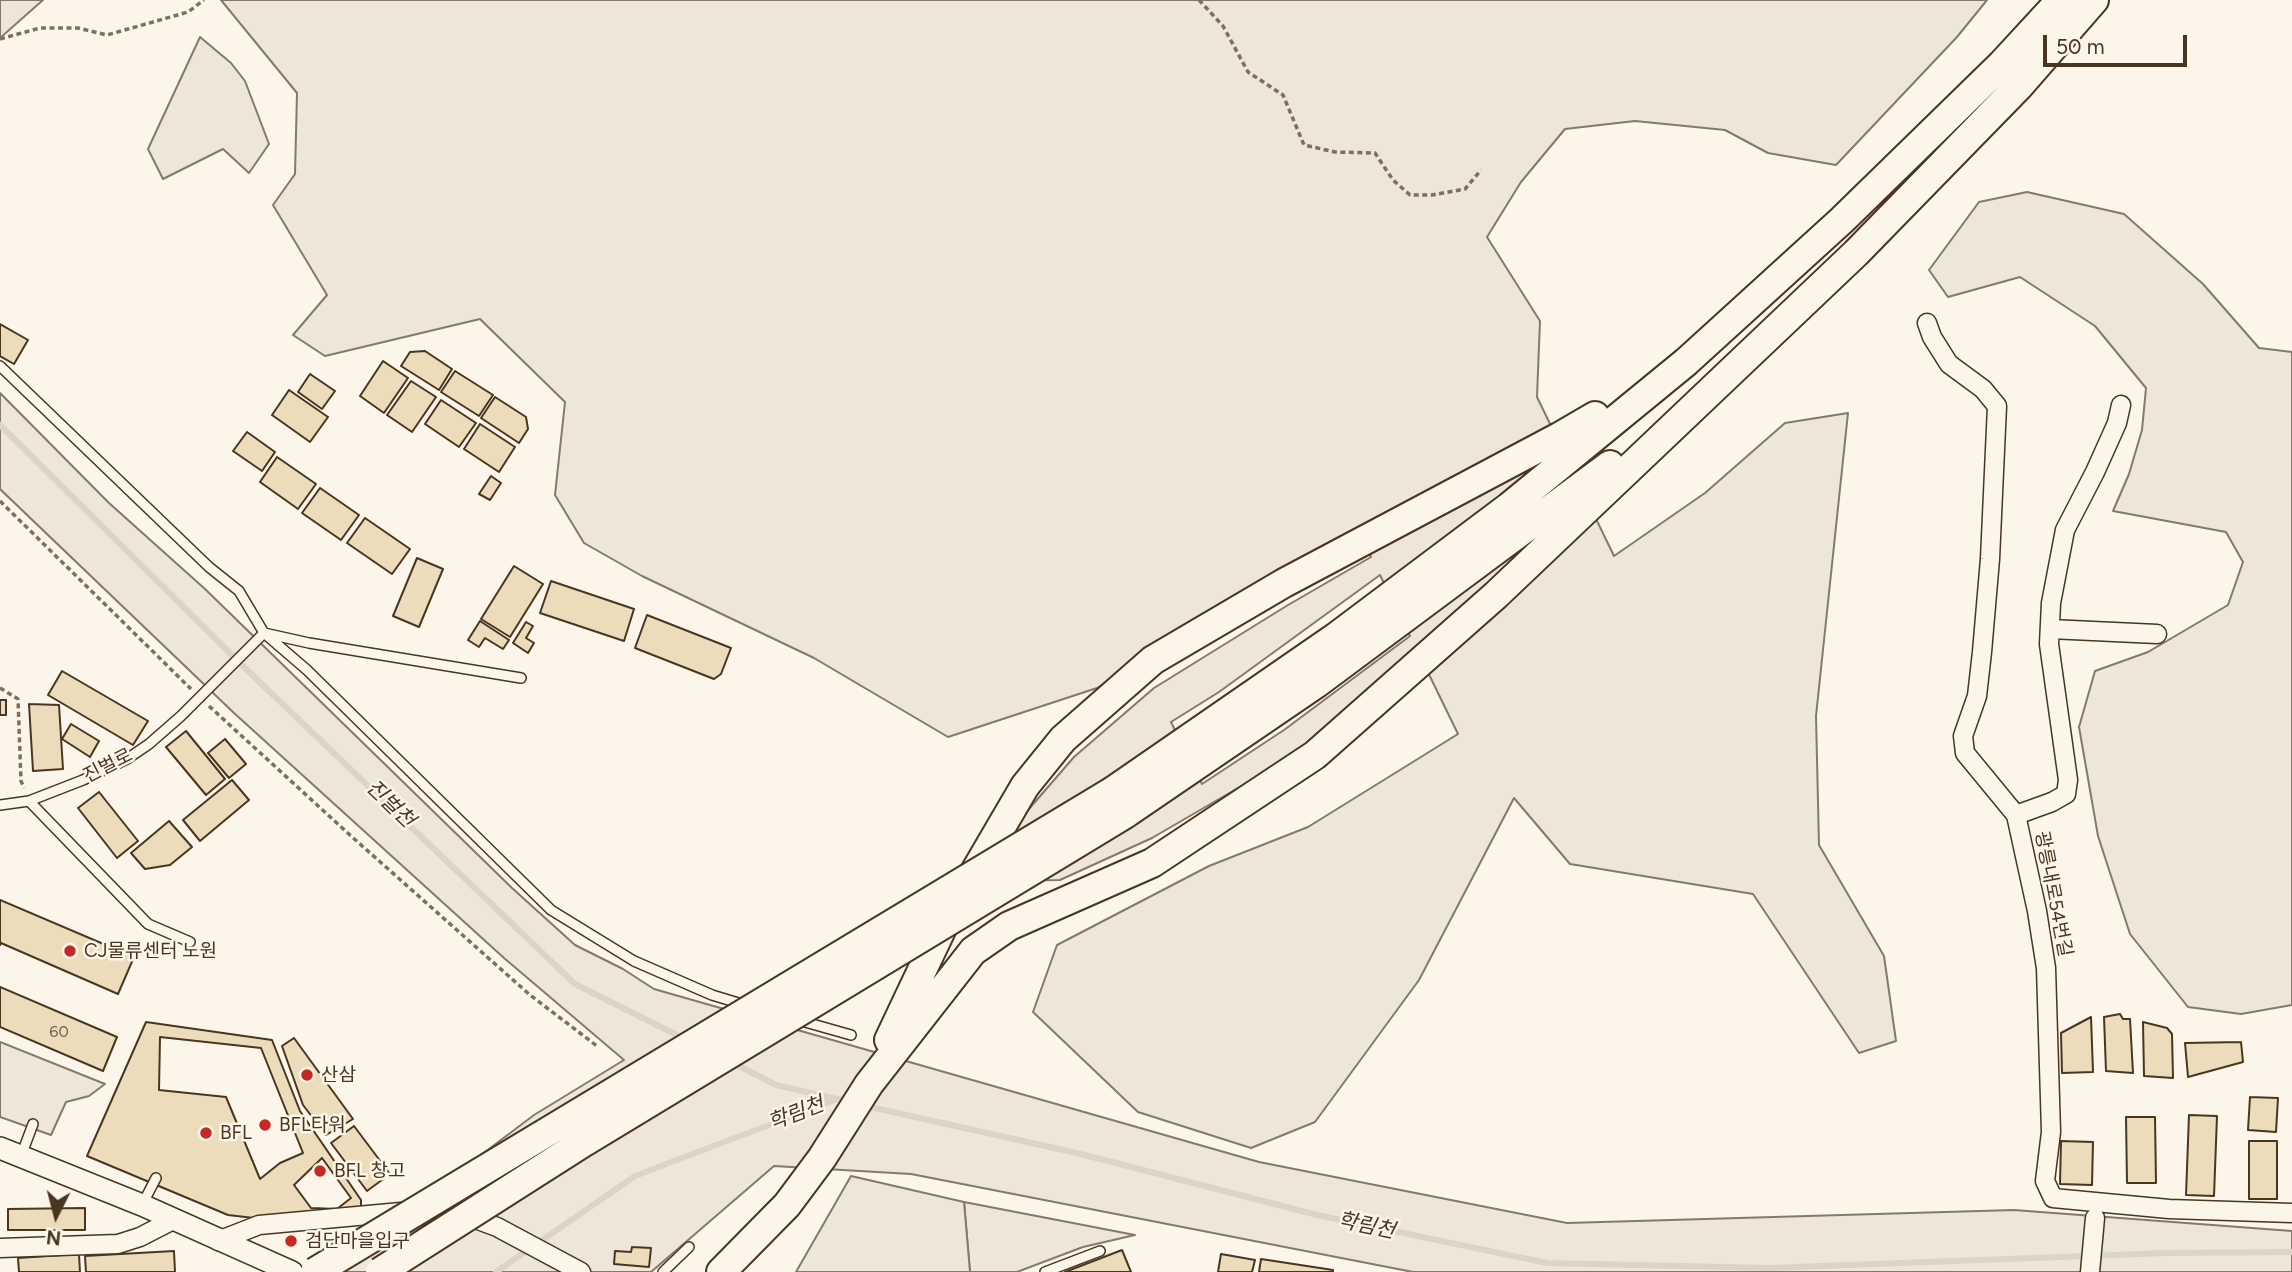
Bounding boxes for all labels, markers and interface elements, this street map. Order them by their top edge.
scale bar [2047,21,2190,65]
text: 50 m [2056,34,2105,59]
street label: 진벌로 [79,744,137,788]
water label: 진벌천 [360,775,420,833]
street label: 광릉내로54번길 [2030,829,2076,959]
place label: CJ물류센터 노원 [84,940,217,962]
marker: CJ물류센터 노원 [62,943,78,959]
house number: 60 [49,1022,69,1042]
place label: 산삼 [321,1064,356,1086]
marker: 산삼 [299,1067,315,1083]
water label: 학림천 [764,1092,828,1136]
place label: BFL타워 [279,1114,346,1136]
marker: BFL타워 [257,1117,273,1133]
place label: BFL [220,1122,252,1144]
marker: BFL [198,1125,214,1141]
place label: BFL 창고 [334,1160,405,1182]
marker: BFL 창고 [312,1163,328,1179]
north arrow [21,1181,91,1251]
water label: 학림천 [1335,1208,1397,1244]
text: N [45,1225,62,1250]
place label: 검단마을입구 [305,1230,410,1252]
marker: 검단마을입구 [283,1233,299,1249]

